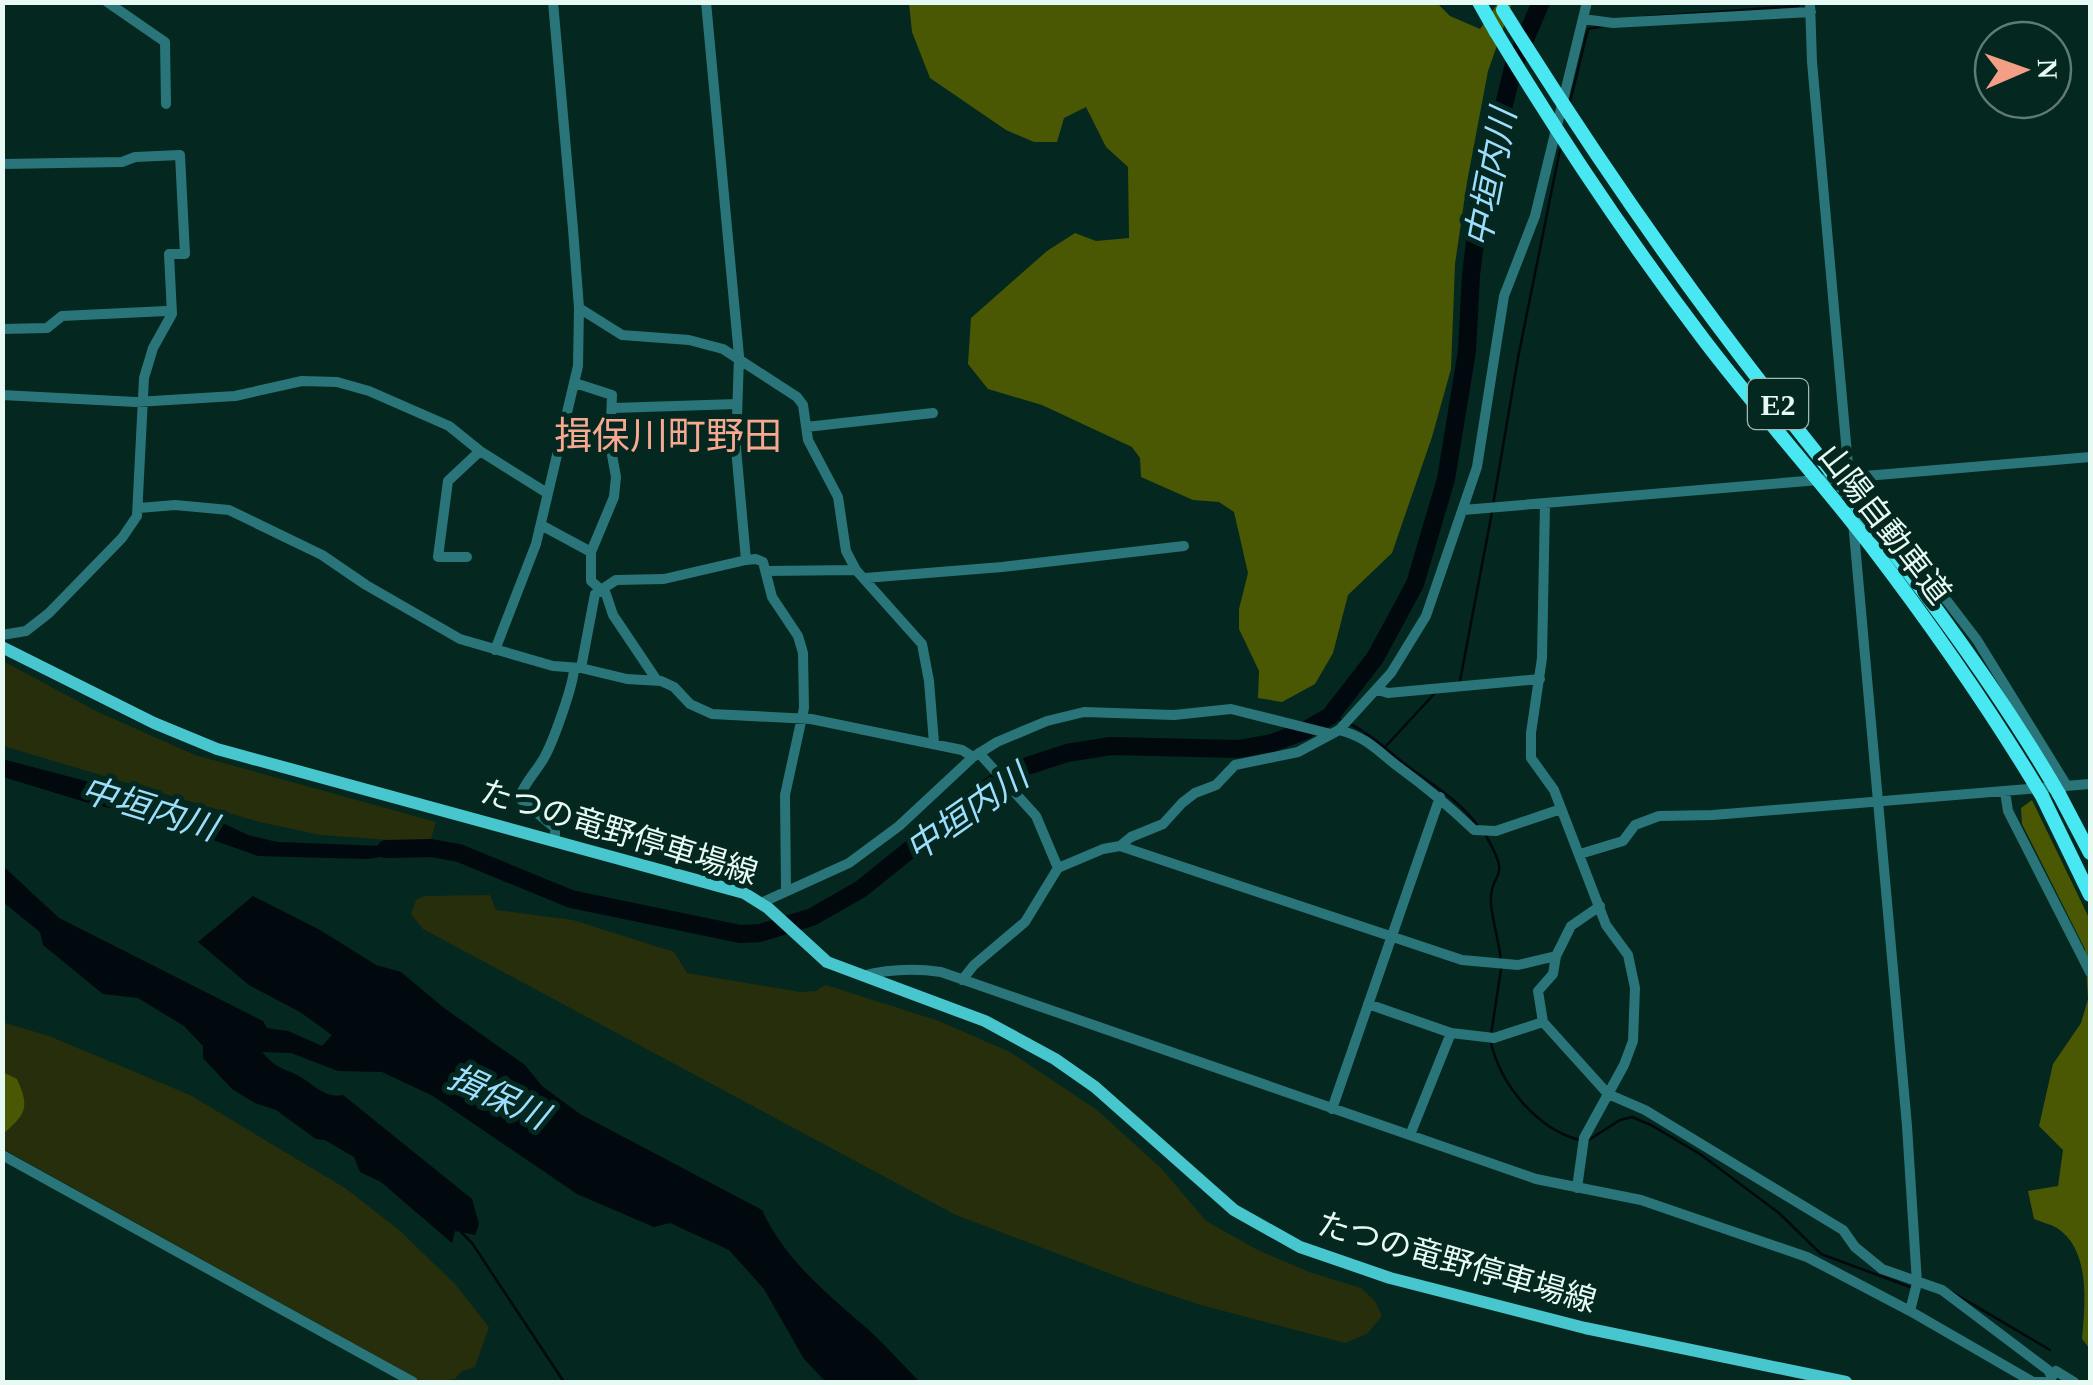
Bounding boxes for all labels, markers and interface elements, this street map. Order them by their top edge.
north arrow [1973,20,2073,120]
text: N [2032,58,2063,80]
water label: 中垣内川 [1459,102,1524,250]
road number: E2 [1748,379,1808,429]
district label: 揖保川町野田 [554,415,782,457]
street label: 山陽自動車道 [1812,437,1958,611]
water label: 中垣内川 [898,755,1039,869]
water label: 中垣内川 [76,770,225,849]
street label: たつの竜野停車場線 [476,773,762,891]
water label: 揖保川 [442,1057,557,1139]
street label: たつの竜野停車場線 [1314,1205,1600,1319]

